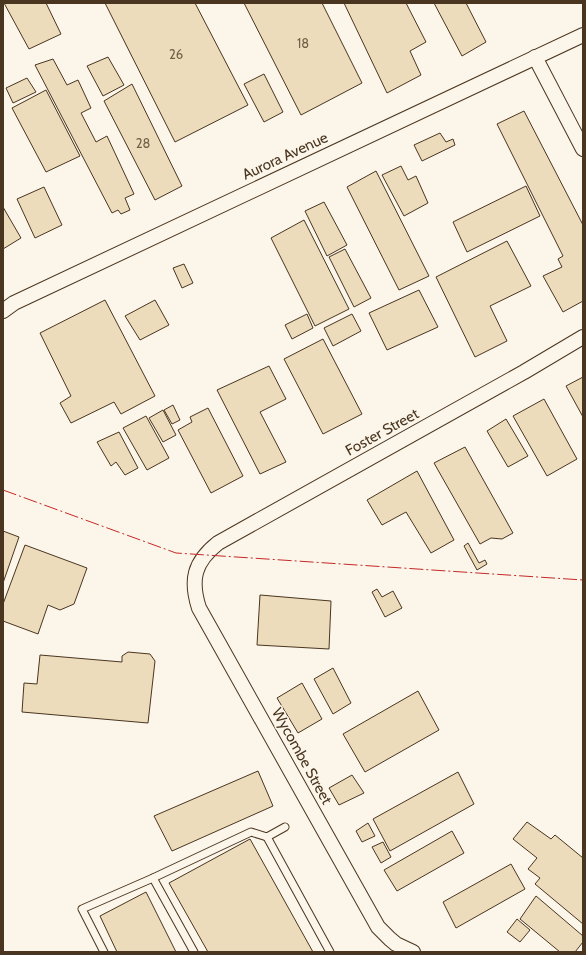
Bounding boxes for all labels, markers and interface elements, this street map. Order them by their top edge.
house number: 18 [297,35,309,51]
house number: 26 [169,46,183,62]
street label: Aurora Avenue [239,128,331,184]
house number: 28 [136,135,150,151]
street label: Foster Street [342,404,422,460]
street label: Wycombe Street [268,705,336,807]

